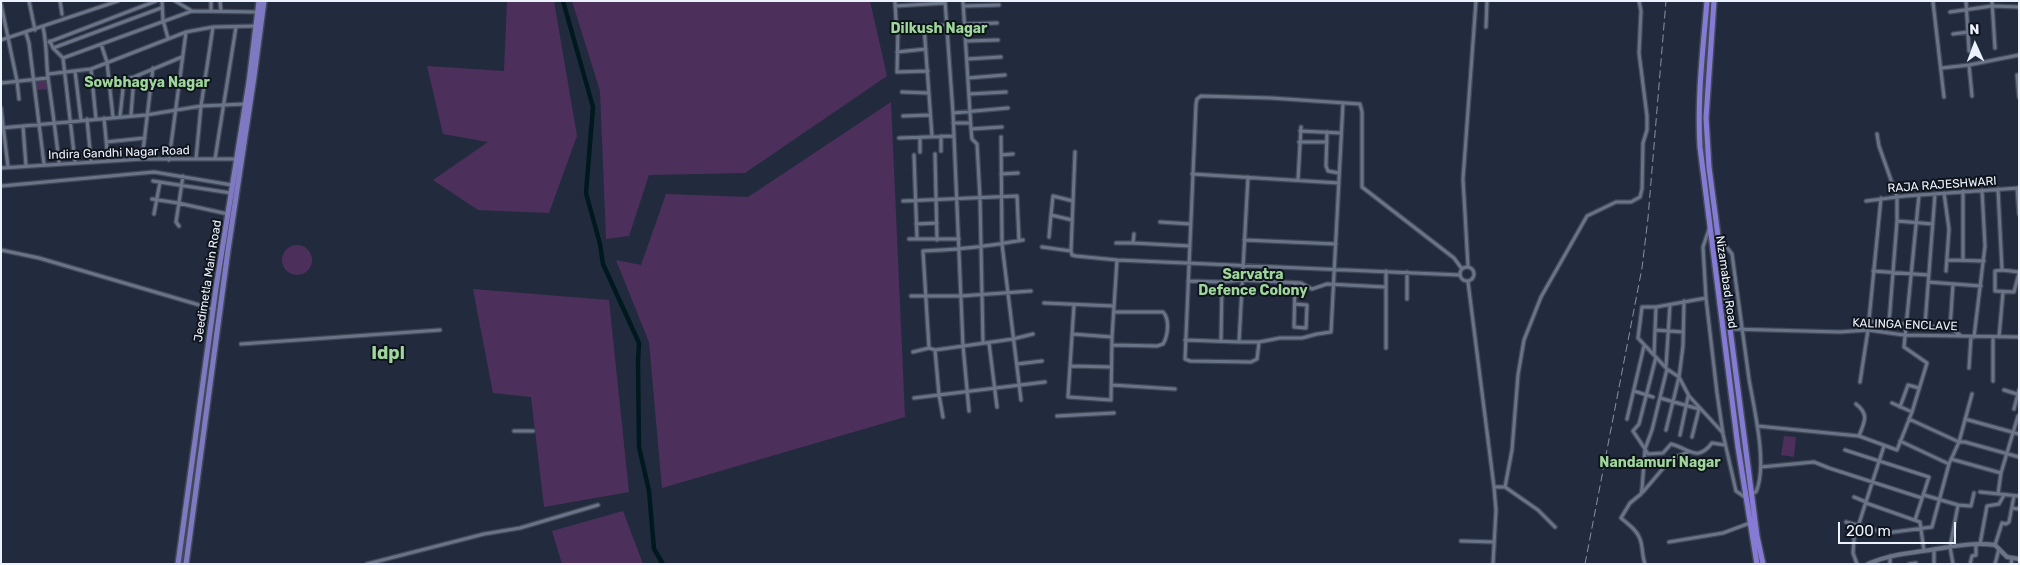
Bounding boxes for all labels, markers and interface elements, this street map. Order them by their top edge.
north arrow [1950,20,2000,70]
district label: Dilkush Nagar [891,21,987,37]
text: N [1969,21,1980,38]
district label: Sowbhagya Nagar [84,75,210,91]
street label: Indira Gandhi Nagar Road [48,143,190,163]
street label: RAJA RAJESHWARI [1887,174,1997,196]
street label: Jeedimetla Main Road [191,219,225,343]
street label: Nizamabad Road [1712,235,1740,329]
district label: Sarvatra Defence Colony [1198,267,1308,300]
street label: KALINGA ENCLAVE [1852,316,1958,334]
district label: Idpl [371,343,405,365]
district label: Nandamuri Nagar [1599,455,1721,471]
scale bar [1840,512,1958,544]
text: 200 m [1846,522,1891,540]

